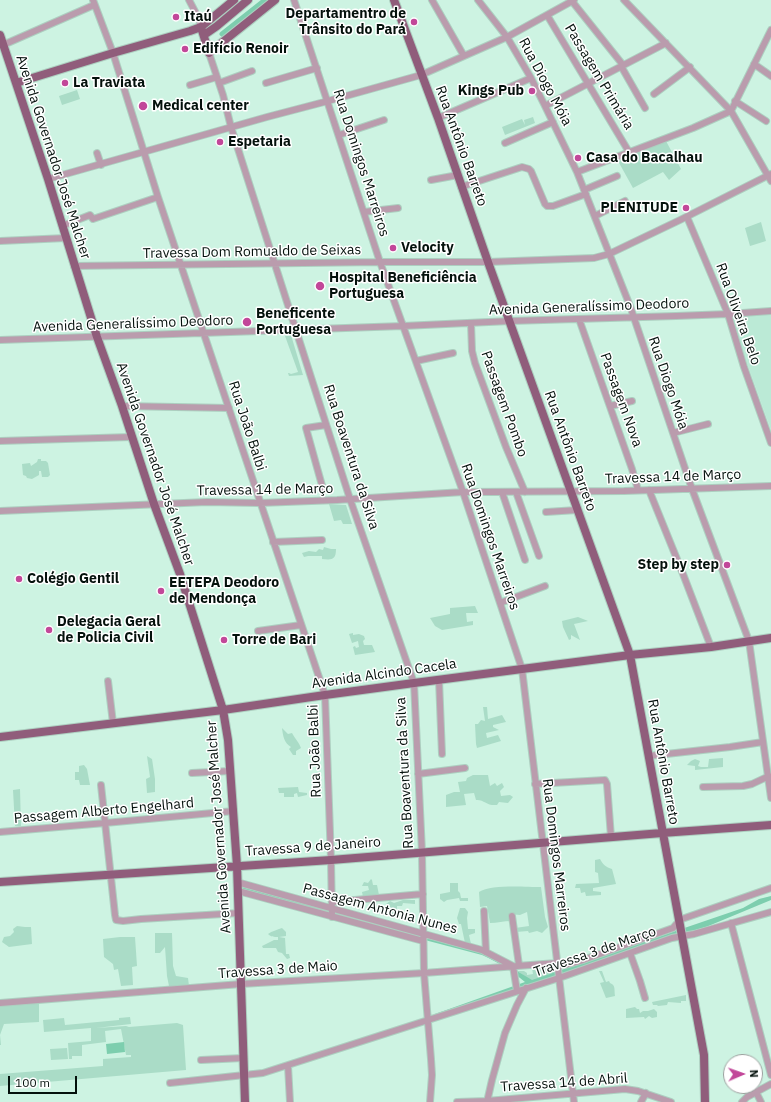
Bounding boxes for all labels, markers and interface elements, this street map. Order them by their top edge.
place label: Departamentro de Trânsito do Pará [286,6,406,38]
place label: Itaú [184,9,212,25]
marker: Itaú [171,12,181,22]
marker: Departamentro de Trânsito do Pará [409,17,419,27]
street label: Passagem Primária [561,21,637,133]
street label: Rua Diogo Móia [515,35,575,129]
place label: Edifício Renoir [193,41,289,57]
marker: Edifício Renoir [180,44,190,54]
street label: Avenida Governador José Malcher [12,53,94,261]
place label: La Traviata [73,75,145,91]
marker: La Traviata [60,78,70,88]
street label: Rua Antônio Barreto [431,83,491,209]
place label: Kings Pub [458,83,524,99]
marker: Kings Pub [527,86,537,96]
street label: Rua Domingos Marreiros [329,87,393,239]
place label: Medical center [152,98,249,114]
marker: Medical center [137,100,149,112]
place label: Espetaria [228,134,291,150]
marker: Espetaria [215,137,225,147]
place label: Casa do Bacalhau [586,150,703,166]
marker: Casa do Bacalhau [573,153,583,163]
place label: PLENITUDE [601,200,678,216]
marker: PLENITUDE [681,203,691,213]
place label: Velocity [401,240,454,256]
street label: Travessa Dom Romualdo de Seixas [143,242,361,262]
marker: Velocity [388,243,398,253]
street label: Rua Oliveira Belo [712,261,764,367]
place label: Hospital Beneficiência Portuguesa [329,270,477,302]
marker: Hospital Beneficiência Portuguesa [314,280,326,292]
street label: Avenida Generalíssimo Deodoro [488,295,690,319]
place label: Beneficente Portuguesa [256,306,335,338]
street label: Avenida Generalíssimo Deodoro [32,312,234,336]
marker: Beneficente Portuguesa [241,316,253,328]
street label: Rua Diogo Móia [644,334,692,432]
street label: Passagem Pombo [477,349,531,459]
street label: Passagem Nova [596,351,646,449]
street label: Avenida Governador José Malcher [112,360,198,568]
street label: Rua João Balbi [225,379,269,473]
street label: Rua Boaventura da Silva [320,382,382,532]
street label: Rua Antônio Barreto [540,388,600,514]
street label: Rua Domingos Marreiros [457,462,523,612]
street label: Travessa 14 de Março [604,466,742,488]
street label: Travessa 14 de Março [197,480,333,500]
place label: Step by step [638,557,719,573]
marker: Step by step [722,560,732,570]
place label: Colégio Gentil [27,571,119,587]
marker: Colégio Gentil [14,574,24,584]
place label: EETEPA Deodoro de Mendonça [169,575,279,608]
marker: EETEPA Deodoro de Mendonça [156,586,166,596]
place label: Delegacia Geral de Policia Civil [57,614,161,646]
marker: Delegacia Geral de Policia Civil [44,625,54,635]
place label: Torre de Bari [232,632,316,648]
marker: Torre de Bari [219,635,229,645]
street label: Avenida Alcindo Cacela [310,656,458,692]
street label: Rua Boaventura da Silva [393,697,417,849]
street label: Rua Antônio Barreto [644,698,682,826]
street label: Rua João Balbi [305,704,325,798]
street label: Avenida Governador José Malcher [203,720,235,934]
street label: Rua Domingos Marreiros [538,778,574,932]
street label: Passagem Alberto Engelhard [13,795,195,827]
street label: Travessa 9 de Janeiro [245,834,381,860]
street label: Passagem Antonia Nunes [301,880,459,938]
street label: Travessa 3 de Março [532,923,658,981]
street label: Travessa 3 de Maio [218,957,338,983]
north arrow [723,1054,763,1094]
scale bar [10,1068,79,1094]
text: N [747,1069,761,1078]
street label: Travessa 14 de Abril [500,1070,628,1096]
text: 100 m [15,1075,50,1090]

